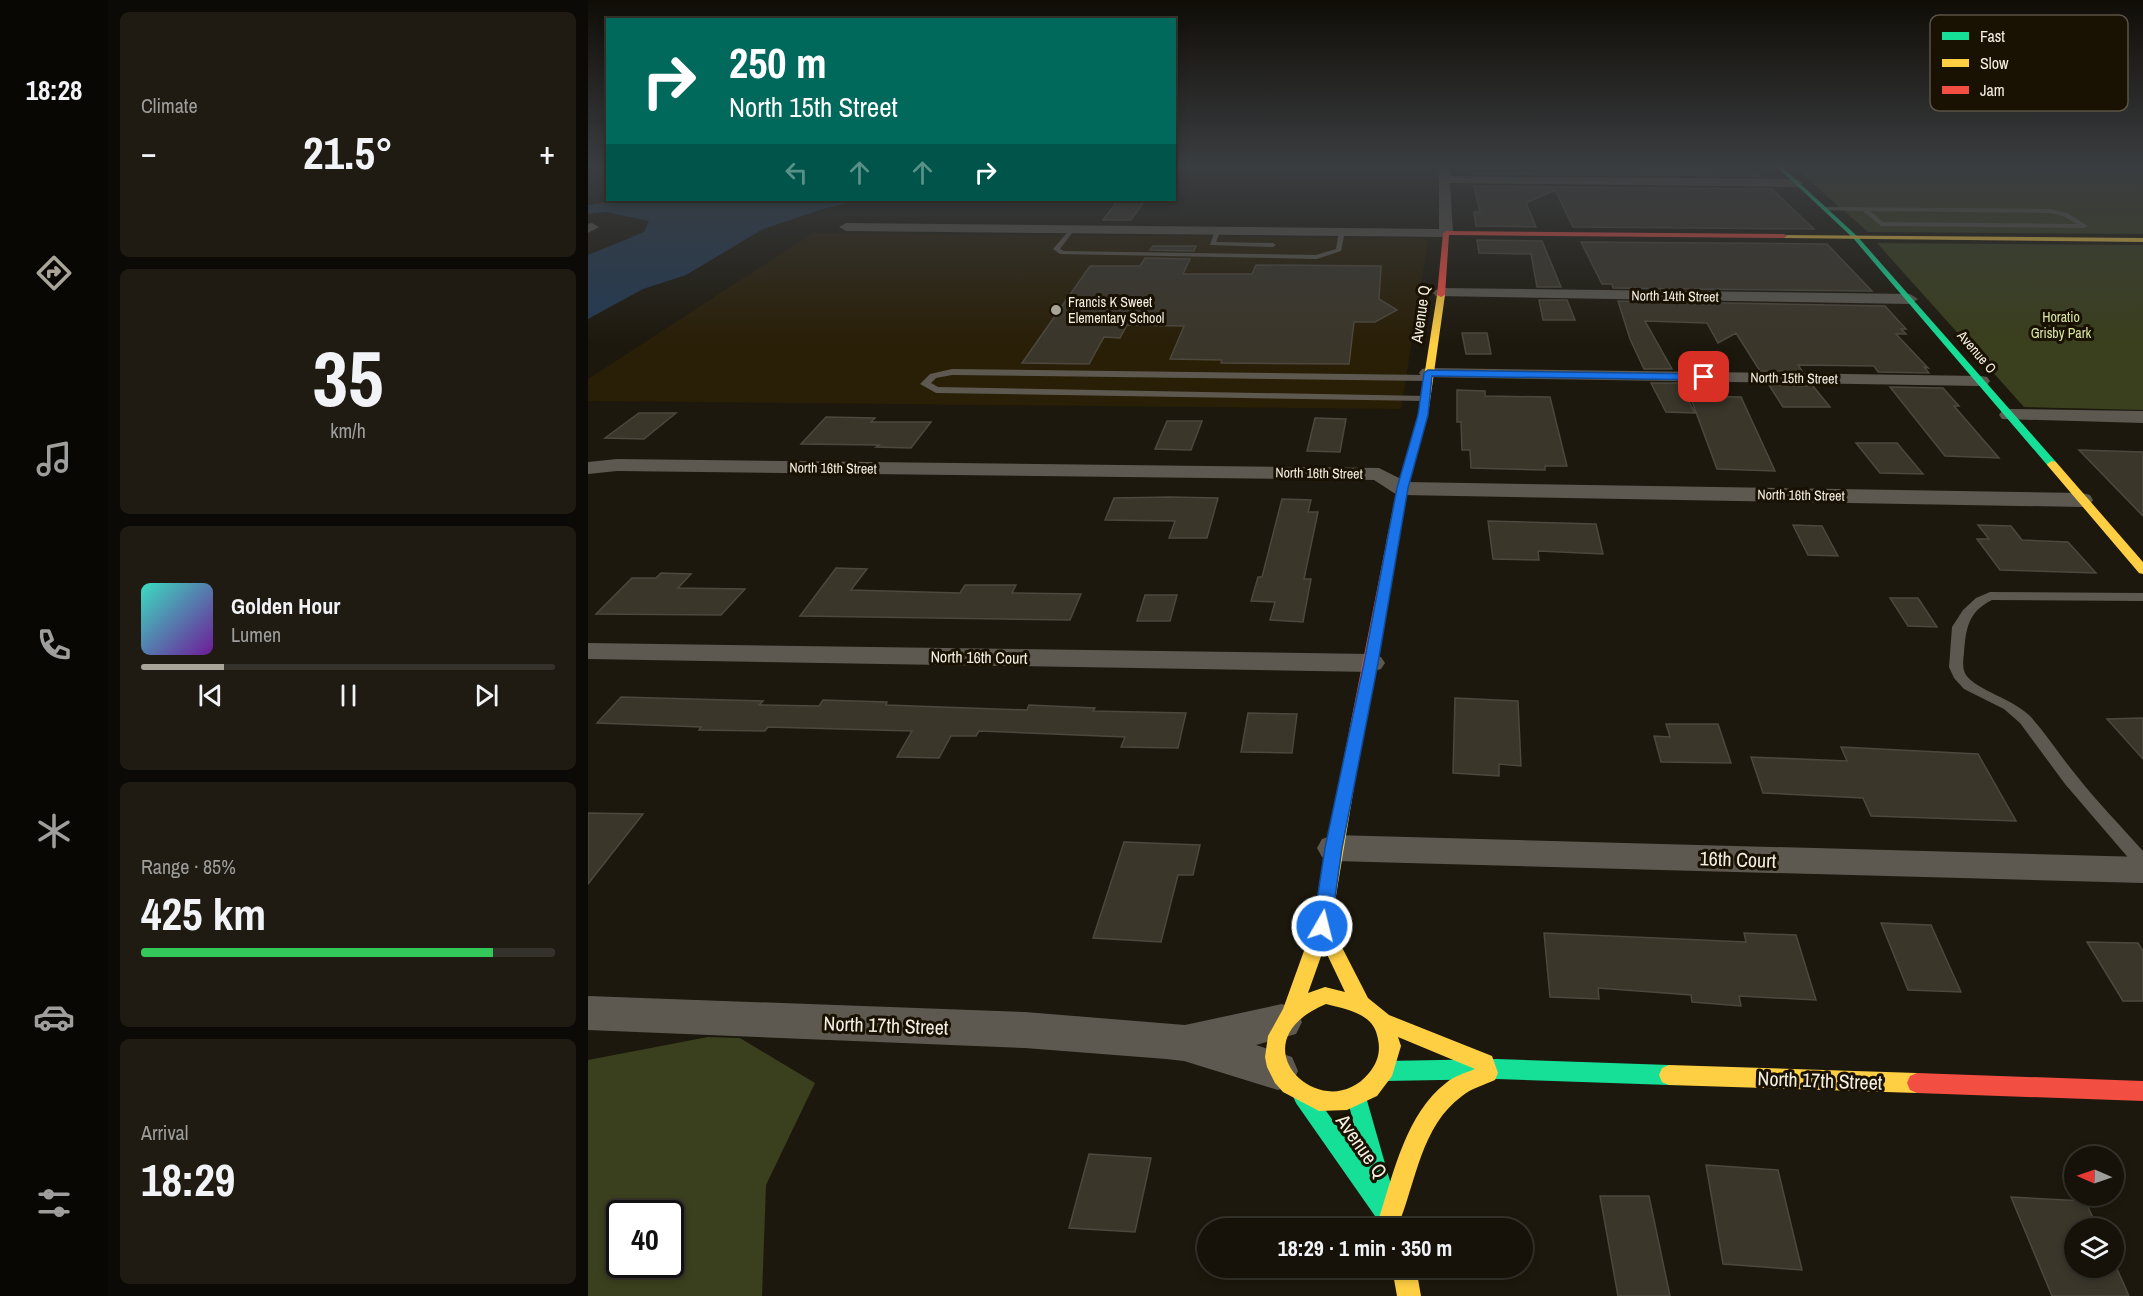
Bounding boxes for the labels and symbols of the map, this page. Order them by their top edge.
legend [1930,15,2128,111]
text: Fast [1980,25,2005,47]
text: Slow [1980,52,2009,74]
text: Jam [1980,79,2005,101]
street label: Avenue Q [1405,284,1435,345]
street label: North 14th Street [1631,286,1719,306]
place label: Francis K Sweet Elementary School [1068,293,1164,327]
marker: Francis K Sweet Elementary School [1049,303,1063,317]
park label: Horatio Grisby Park [2031,308,2092,342]
street label: Avenue O [1953,326,2001,377]
pin [1678,351,1729,402]
street label: North 15th Street [1750,368,1838,388]
street label: North 16th Street [789,458,877,478]
street label: North 16th Street [1275,463,1363,483]
street label: North 16th Street [1757,485,1845,505]
street label: North 16th Court [930,645,1028,669]
street label: 16th Court [1699,844,1777,874]
position arrow [1290,894,1354,958]
street label: North 17th Street [823,1009,949,1041]
street label: North 17th Street [1757,1064,1883,1096]
street label: Avenue Q [1330,1108,1394,1184]
north arrow [2064,1146,2124,1206]
speed limit sign: 40 [606,1200,684,1278]

